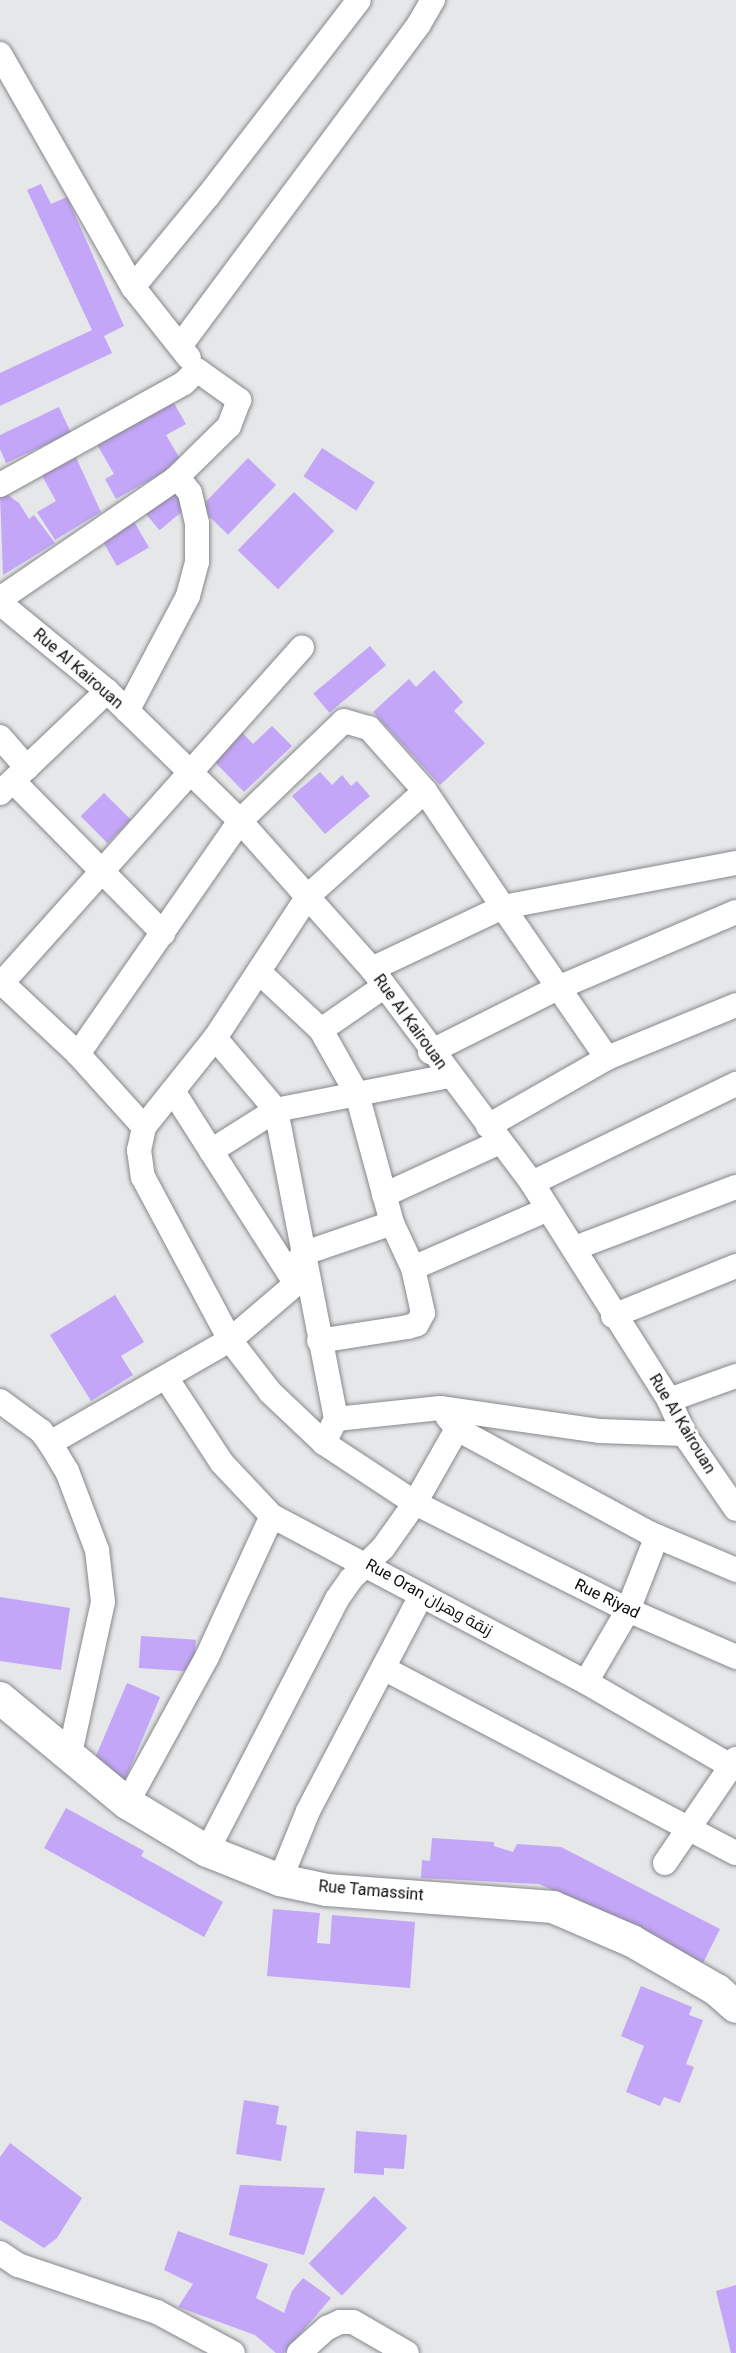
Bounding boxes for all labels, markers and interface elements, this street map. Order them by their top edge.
street label: Rue Al Kairouan [29,625,127,713]
street label: Rue Al Kairouan [369,971,451,1073]
street label: Rue Al Kairouan [645,1371,719,1477]
street label: Rue Oran زنقة وهران [362,1555,496,1641]
street label: Rue Riyad [571,1575,643,1623]
street label: Rue Tamassint [318,1877,424,1905]

